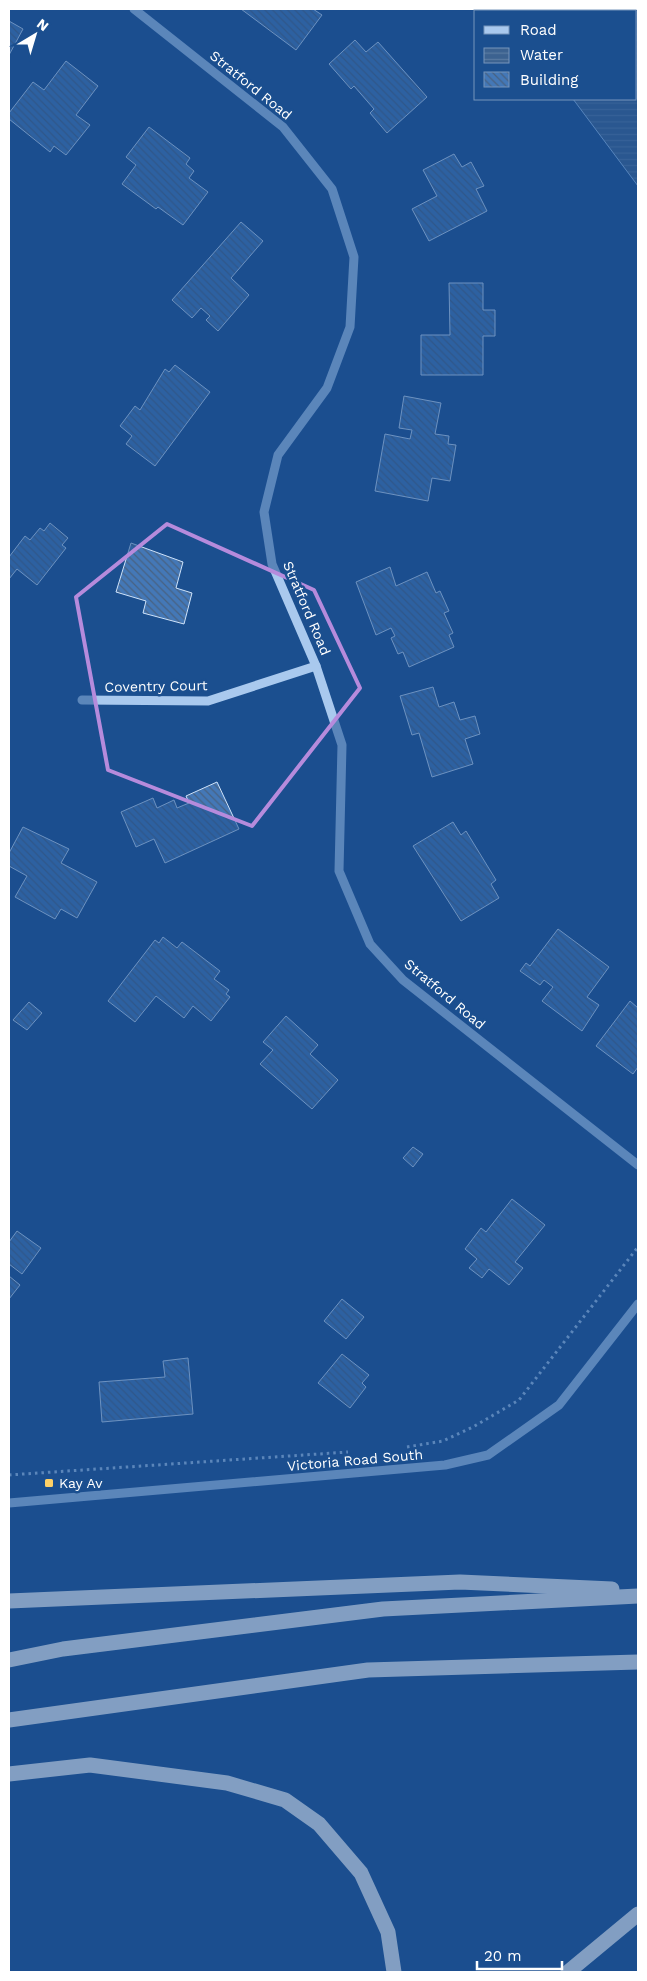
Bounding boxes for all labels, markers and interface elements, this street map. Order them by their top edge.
north arrow [10,10,60,60]
legend [474,10,637,100]
text: N [34,15,52,34]
text: Road [520,21,557,39]
text: Water [520,46,563,64]
street label: Stratford Road [207,47,295,123]
text: Building [520,71,578,89]
street label: Stratford Road [280,559,334,657]
street label: Coventry Court [104,677,208,695]
street label: Stratford Road [401,956,489,1032]
street label: Victoria Road South [286,1446,424,1474]
place label: Kay Av [59,1475,103,1491]
marker: Kay Av [43,1477,55,1489]
scale bar [477,1938,562,1970]
text: 20 m [484,1947,522,1965]

